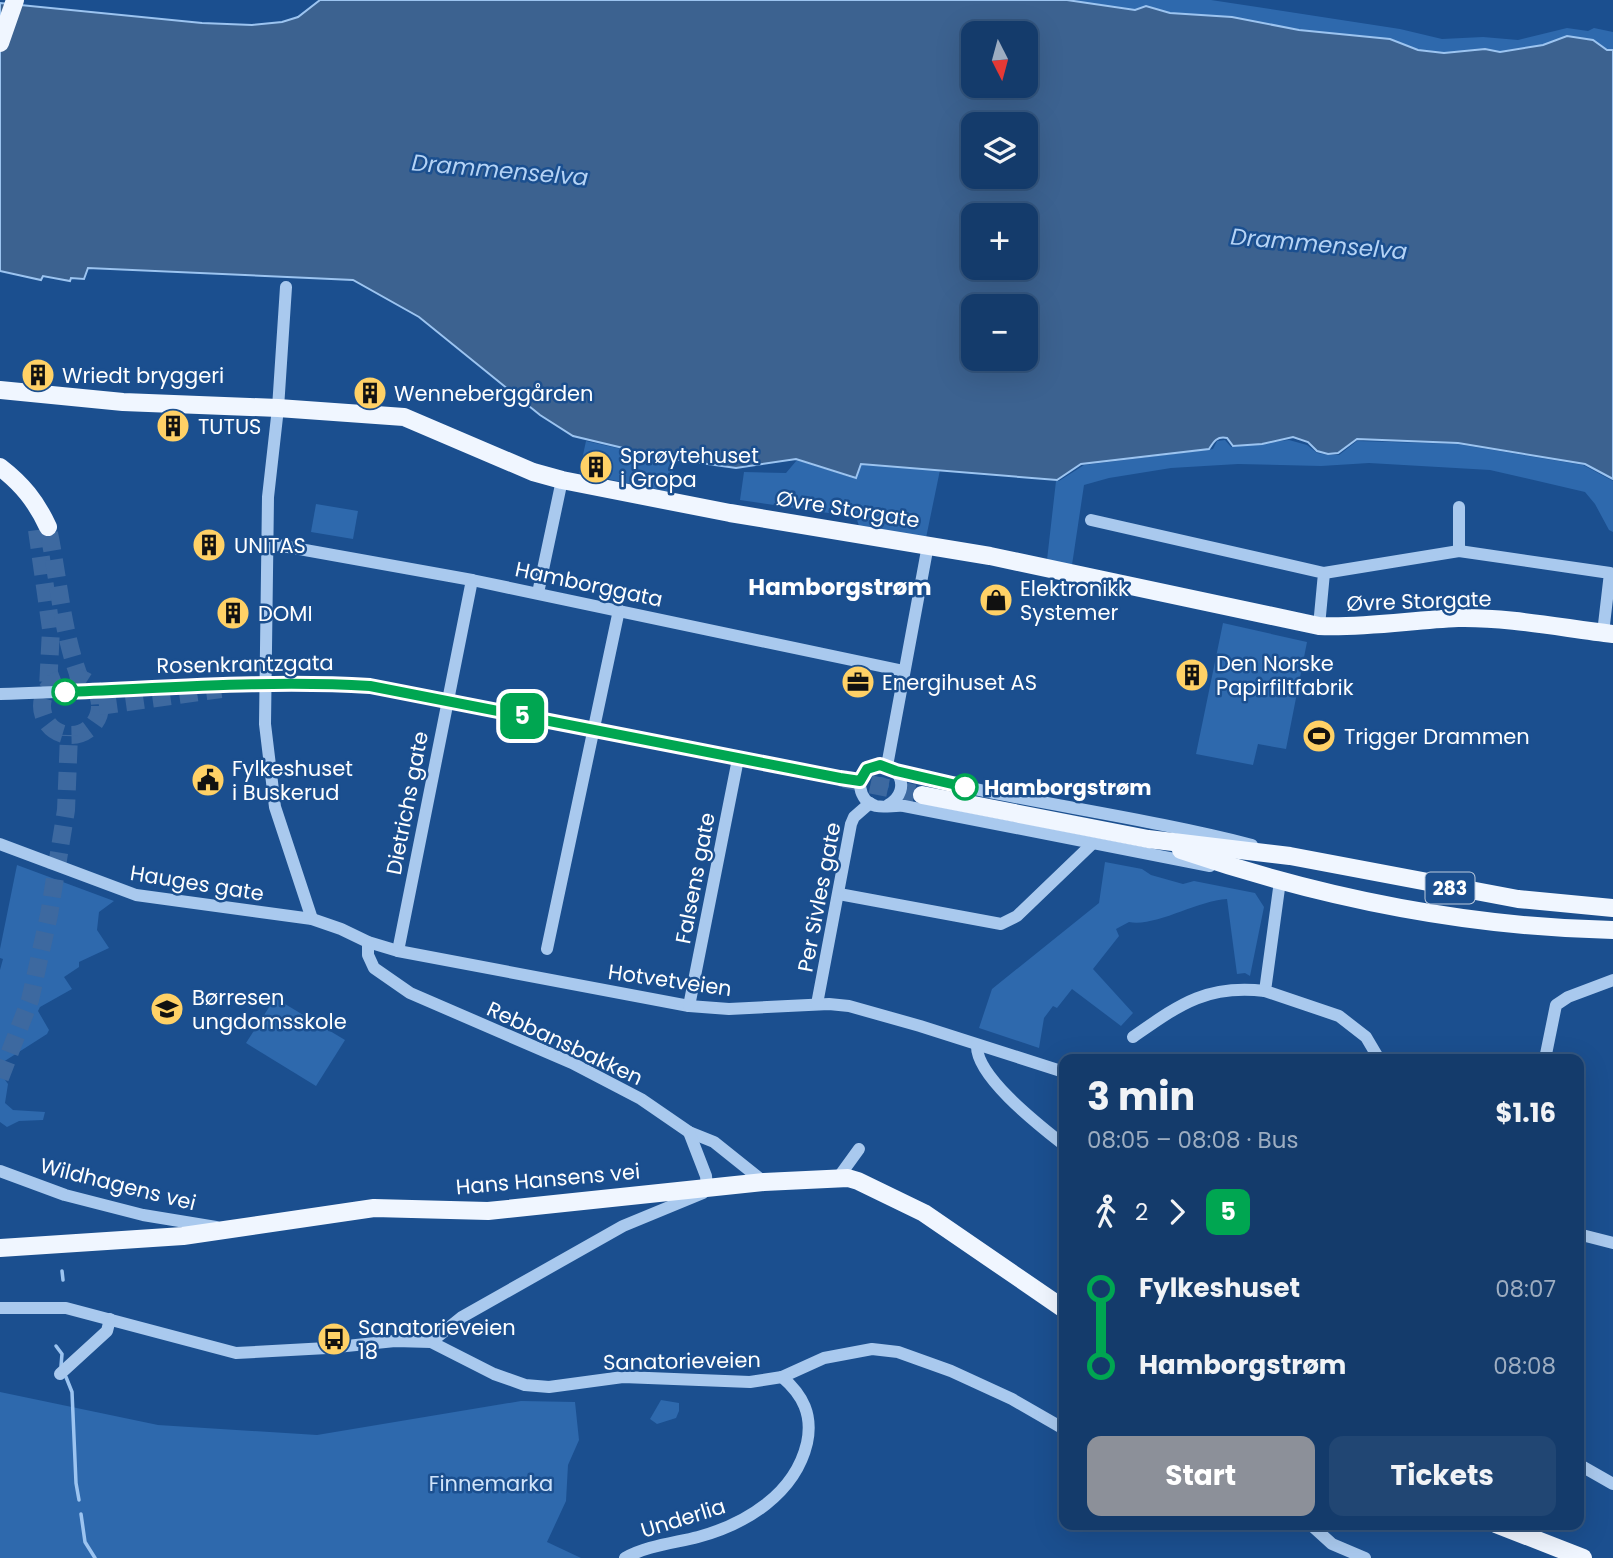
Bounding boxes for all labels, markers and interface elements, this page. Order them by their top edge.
north arrow [961,21,1038,98]
map controls [961,21,1038,371]
button: layers [961,112,1038,189]
water label: Drammenselva [410,146,590,194]
button: + [961,203,1038,280]
water label: Drammenselva [1229,220,1409,268]
button: − [961,294,1038,371]
building icon: Wriedt bryggeri [19,356,57,394]
place label: Wriedt bryggeri [62,361,224,390]
building icon: Wenneberggården [351,374,389,412]
place label: Wenneberggården [394,379,594,408]
building icon: TUTUS [154,407,192,445]
place label: TUTUS [198,412,261,441]
place label: Sprøytehuset i Gropa [620,441,759,494]
building icon: Sprøytehuset i Gropa [577,448,615,486]
street label: Øvre Storgate [774,483,922,535]
building icon: UNITAS [190,526,228,564]
place label: UNITAS [234,531,306,560]
street label: Hamborggata [512,554,666,614]
district label: Hamborgstrøm [748,571,932,603]
place label: Elektronikk Systemer [1020,574,1129,627]
shop icon: Elektronikk Systemer [977,581,1015,619]
street label: Øvre Storgate [1346,584,1492,618]
building icon: DOMI [214,594,252,632]
place label: DOMI [258,599,313,628]
street label: Rosenkrantzgata [156,648,334,680]
place label: Den Norske Papirfiltfabrik [1216,649,1354,702]
building icon: Den Norske Papirfiltfabrik [1173,656,1211,694]
office icon: Energihuset AS [839,663,877,701]
place label: Energihuset AS [882,668,1037,697]
unlabelled marker [52,679,78,705]
line badge: 5 [499,693,545,739]
text: 5 [514,699,530,732]
sports icon: Trigger Drammen [1300,717,1338,755]
place label: Trigger Drammen [1344,722,1530,751]
street label: Dietrichs gate [379,729,435,877]
place label: Fylkeshuset i Buskerud [232,754,353,807]
public building icon: Fylkeshuset i Buskerud [189,761,227,799]
place label: Hamborgstrøm [984,773,1151,802]
marker: Hamborgstrøm [952,774,978,800]
street label: Falsens gate [668,810,722,946]
street label: Per Sivles gate [790,820,848,974]
street label: Hauges gate [128,858,266,908]
road number: 283 [1426,873,1474,904]
street label: Hotvetveien [606,957,734,1003]
place label: Børresen ungdomsskole [192,983,347,1036]
school or university icon: Børresen ungdomsskole [148,990,186,1028]
street label: Rebbansbakken [482,994,648,1092]
text: 3 min [1087,1070,1195,1123]
text: $1.16 [1495,1095,1556,1131]
text: 08:05 – 08:08 · Bus [1087,1124,1298,1156]
street label: Wildhagens vei [37,1151,199,1217]
street label: Hans Hansens vei [455,1156,641,1202]
icon: walk [1087,1193,1125,1231]
icon: forward [1158,1193,1196,1231]
text: 5 [1220,1195,1236,1228]
text: 2 [1135,1196,1148,1228]
text: Fylkeshuset [1139,1270,1300,1306]
text: 08:07 [1495,1273,1556,1305]
place label: Sanatorieveien 18 [358,1313,516,1366]
bus stop icon: Sanatorieveien 18 [315,1320,353,1358]
street label: Sanatorieveien [603,1345,761,1377]
text: Hamborgstrøm [1139,1347,1346,1383]
text: 08:08 [1493,1350,1556,1382]
button: Start [1087,1436,1315,1516]
button: Tickets [1329,1436,1556,1516]
park label: Finnemarka [429,1469,553,1498]
street label: Underlia [637,1491,729,1545]

